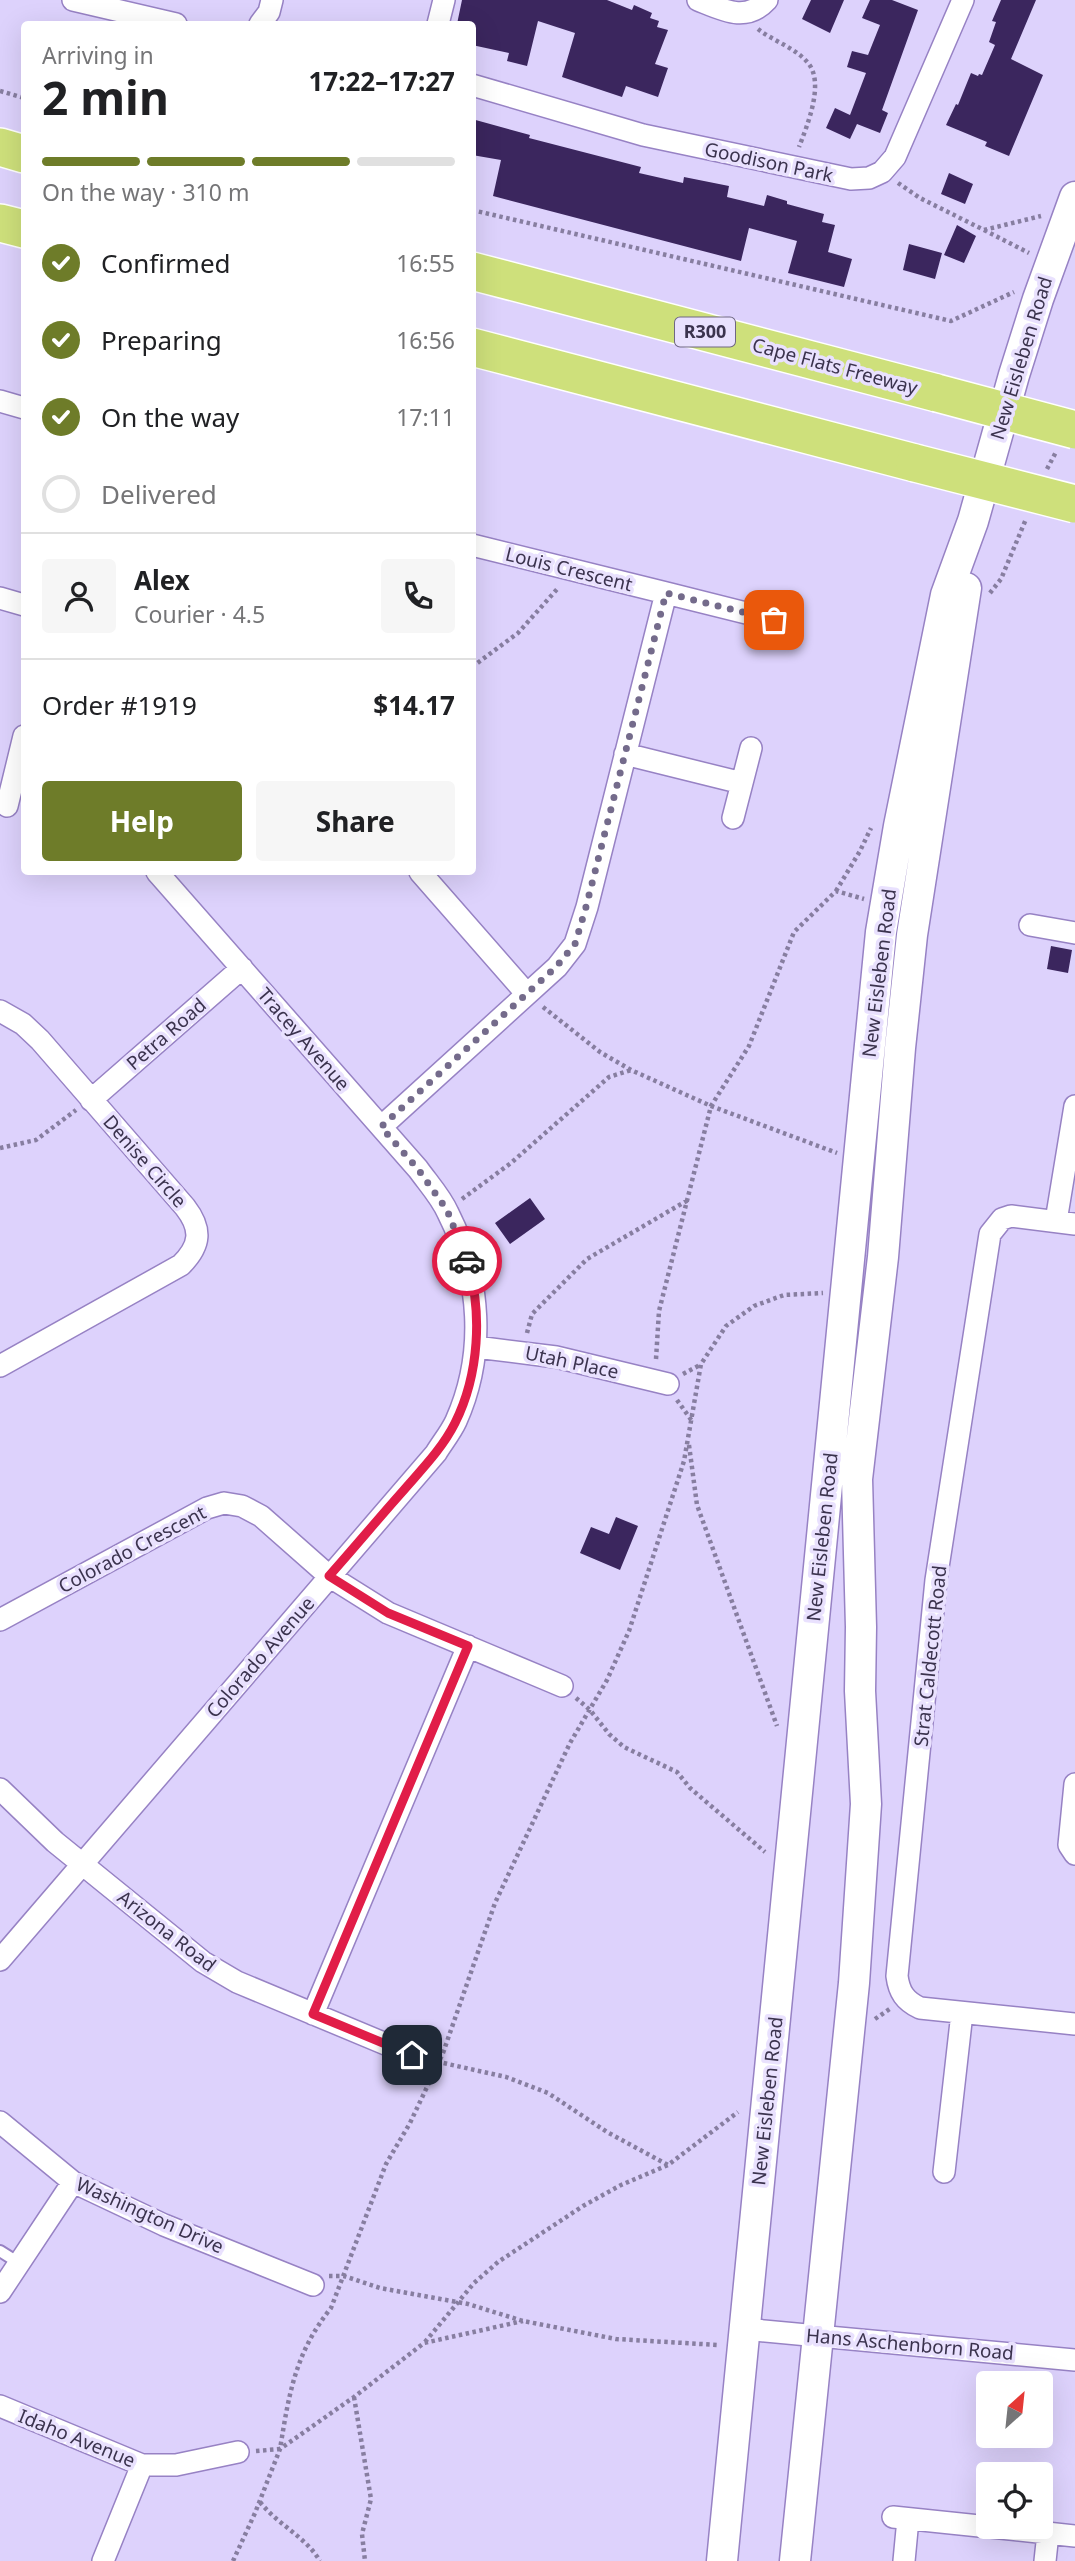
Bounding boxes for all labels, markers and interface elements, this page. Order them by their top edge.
text: Arriving in [42,39,154,71]
text: 17:22–17:27 [308,63,455,99]
text: 2 min [42,66,169,128]
street label: Goodison Park [702,136,836,188]
text: On the way · 310 m [42,176,249,208]
icon: check [42,244,80,282]
text: Confirmed [101,245,231,281]
text: 16:55 [396,247,455,279]
street label: New Eisleben Road [984,273,1058,443]
road number: R300 [675,318,735,346]
icon: check [42,321,80,359]
text: Preparing [101,322,222,358]
text: 16:56 [396,324,455,356]
street label: Cape Flats Freeway [750,331,921,401]
icon: check [42,398,80,436]
text: On the way [101,399,239,435]
text: 17:11 [396,401,455,433]
text: Delivered [101,476,217,512]
street label: Louis Crescent [503,541,635,597]
button: person [42,559,116,633]
button: phone [381,559,455,633]
text: Alex [134,562,190,598]
pin [744,590,804,650]
text: Courier · 4.5 [134,598,265,630]
icon: bag [755,601,793,639]
text: Order #1919 [42,687,197,723]
text: $14.17 [373,687,455,723]
button: Help [42,781,242,861]
button: Share [256,781,455,861]
street label: New Eisleben Road [856,887,902,1059]
street label: Tracey Avenue [252,982,356,1096]
street label: Petra Road [121,992,211,1076]
street label: Denise Circle [97,1109,193,1213]
courier [432,1226,502,1296]
icon: car [448,1242,486,1280]
street label: Utah Place [523,1339,621,1385]
street label: New Eisleben Road [800,1451,844,1623]
street label: Colorado Crescent [54,1499,211,1599]
street label: Strat Caldecott Road [908,1564,952,1748]
street label: Colorado Avenue [200,1591,320,1723]
street label: Arizona Road [112,1884,222,1978]
street label: New Eisleben Road [745,2015,789,2187]
pin [382,2025,442,2085]
icon: home [393,2036,431,2074]
street label: Washington Drive [72,2171,228,2259]
street label: Hans Aschenborn Road [805,2322,1015,2366]
north arrow [976,2371,1054,2448]
map controls [976,2371,1053,2539]
street label: Idaho Avenue [15,2403,139,2473]
button: locate [976,2462,1053,2539]

